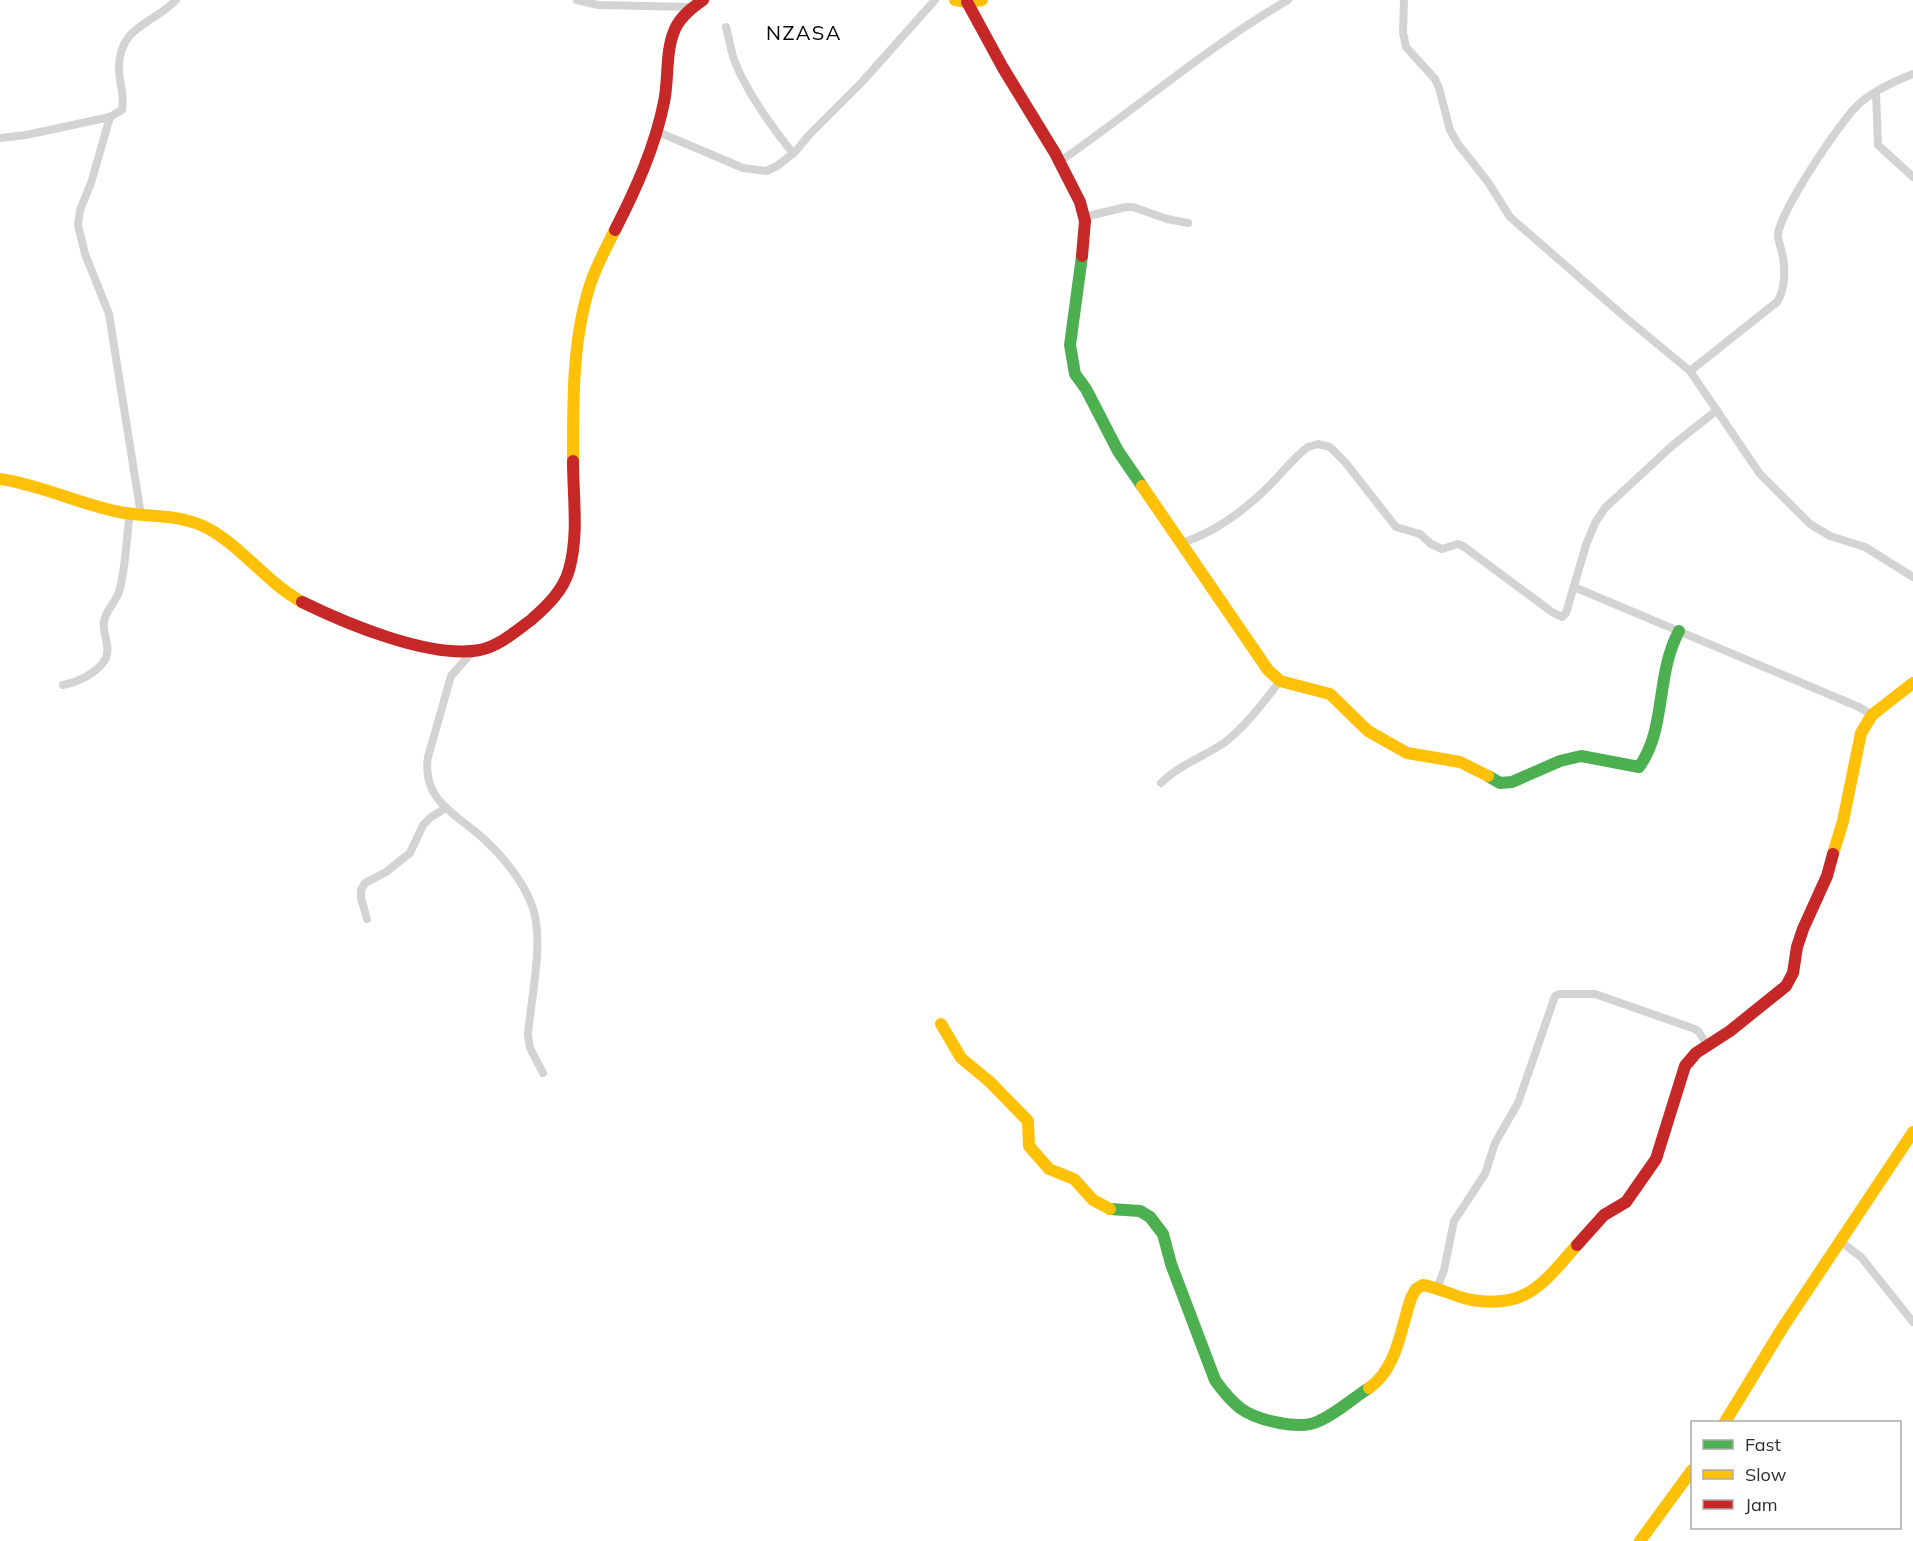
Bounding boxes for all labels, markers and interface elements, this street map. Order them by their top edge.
district label: NZASA [766,20,842,45]
legend [1691,1421,1901,1529]
text: Fast [1745,1433,1781,1456]
text: Slow [1745,1463,1787,1486]
text: Jam [1745,1493,1778,1516]

